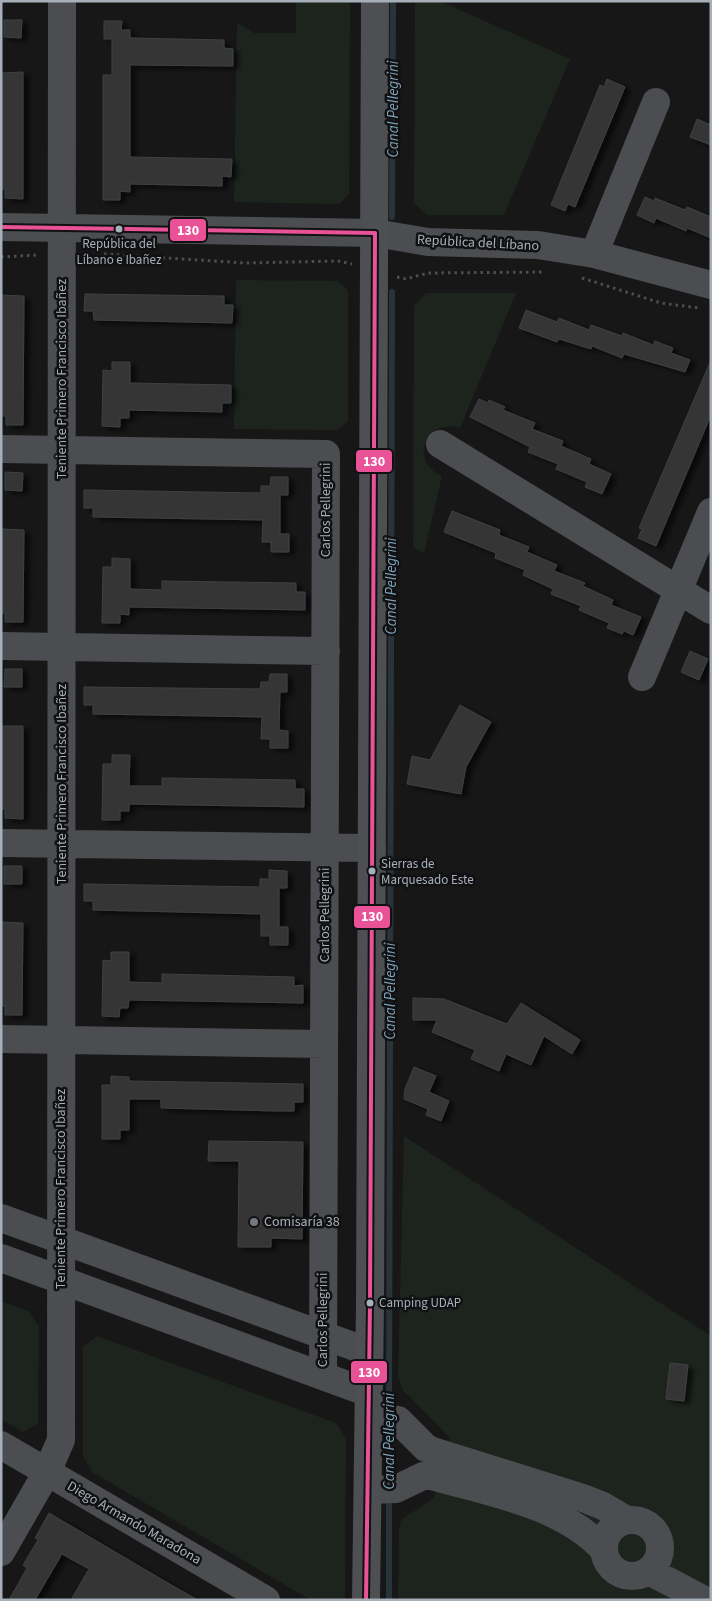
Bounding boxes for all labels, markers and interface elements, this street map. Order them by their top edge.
water label: Canal Pellegrini [383,60,404,157]
line badge: 130 [169,218,207,242]
text: 130 [177,221,199,241]
marker: República del Líbano e Ibañez [114,224,124,234]
street label: República del Líbano [416,230,540,256]
place label: República del Líbano e Ibañez [77,235,162,269]
street label: Teniente Primero Francisco Ibañez [52,279,72,479]
line badge: 130 [355,449,393,473]
text: 130 [363,452,385,472]
street label: Carlos Pellegrini [316,463,336,557]
water label: Canal Pellegrini [381,537,402,634]
street label: Teniente Primero Francisco Ibañez [52,684,72,884]
place label: Sierras de Marquesado Este [381,855,474,889]
marker: Sierras de Marquesado Este [367,866,377,876]
street label: Carlos Pellegrini [315,868,335,962]
line badge: 130 [353,905,391,929]
text: 130 [361,907,383,927]
water label: Canal Pellegrini [380,942,401,1039]
street label: Teniente Primero Francisco Ibañez [51,1089,71,1289]
place label: Comisaría 38 [264,1212,340,1232]
marker: Comisaría 38 [248,1216,260,1228]
street label: Carlos Pellegrini [313,1273,333,1367]
place label: Camping UDAP [379,1294,461,1312]
marker: Camping UDAP [365,1298,375,1308]
line badge: 130 [350,1360,388,1384]
text: 130 [358,1363,380,1383]
water label: Canal Pellegrini [379,1392,400,1489]
street label: Diego Armando Maradona [63,1476,205,1570]

